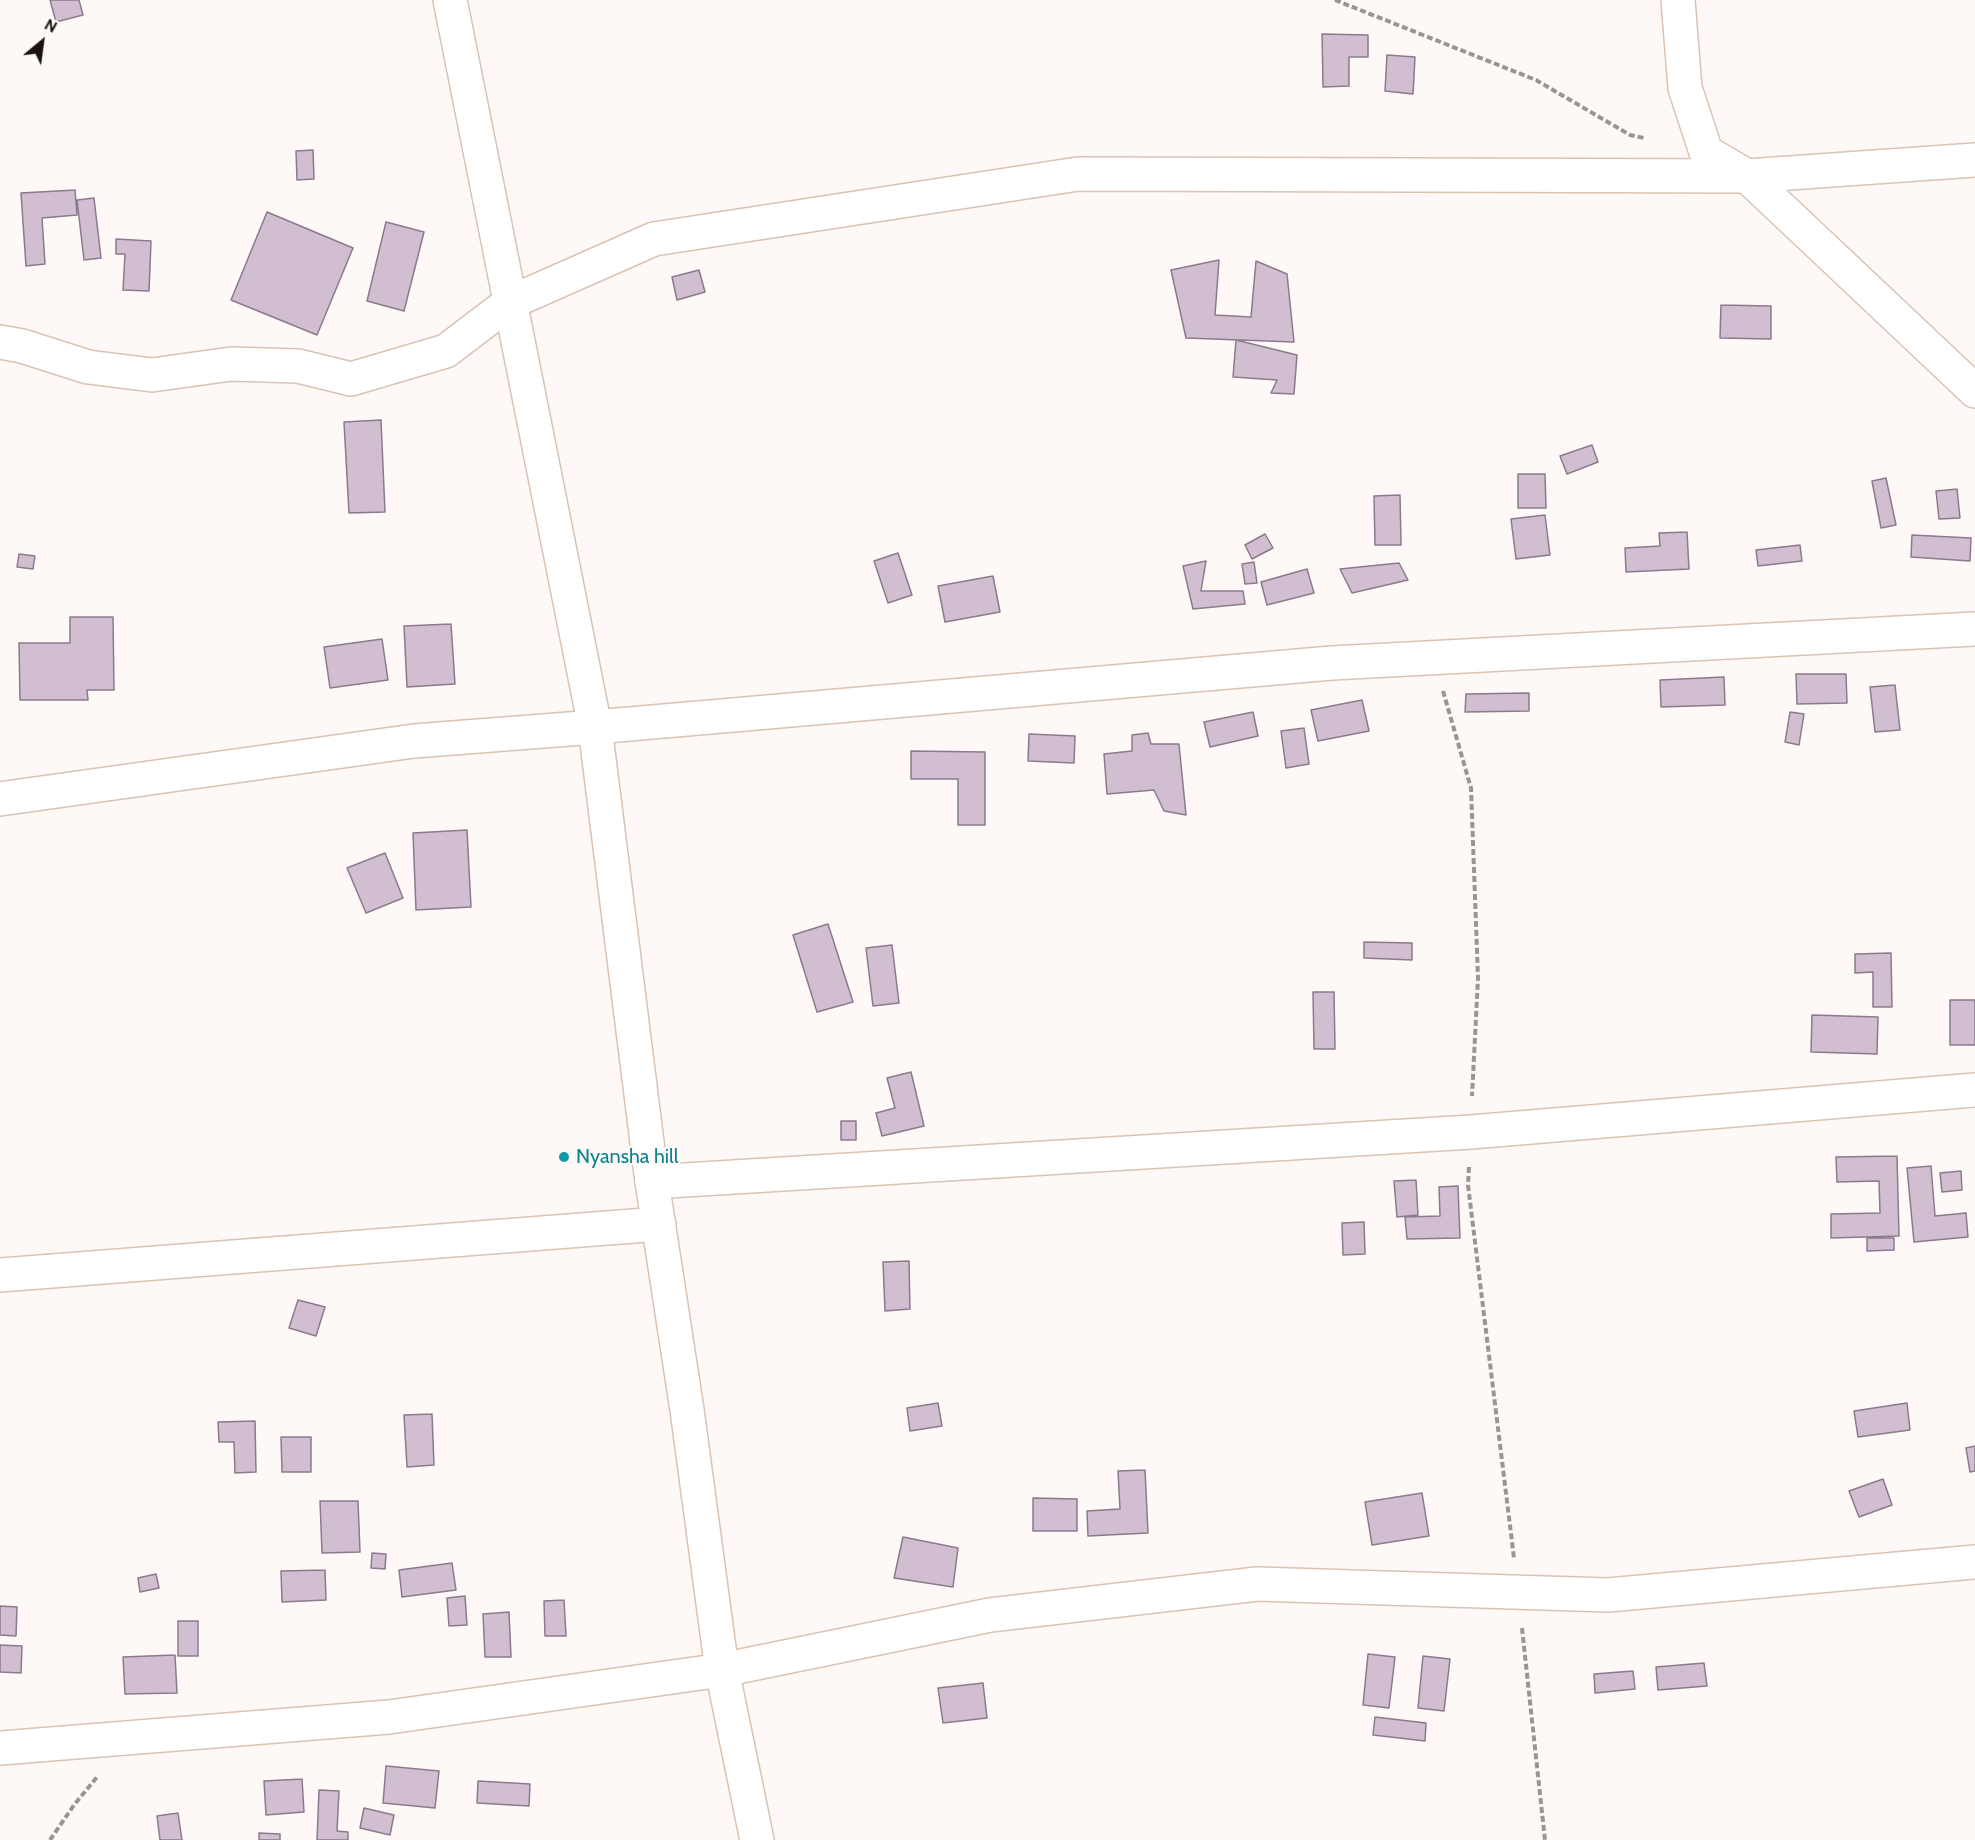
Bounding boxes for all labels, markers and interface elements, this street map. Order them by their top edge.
north arrow [12,12,72,72]
text: N [41,15,61,37]
place label: Nyansha hill [576,1145,678,1169]
marker: Nyansha hill [557,1150,571,1164]

